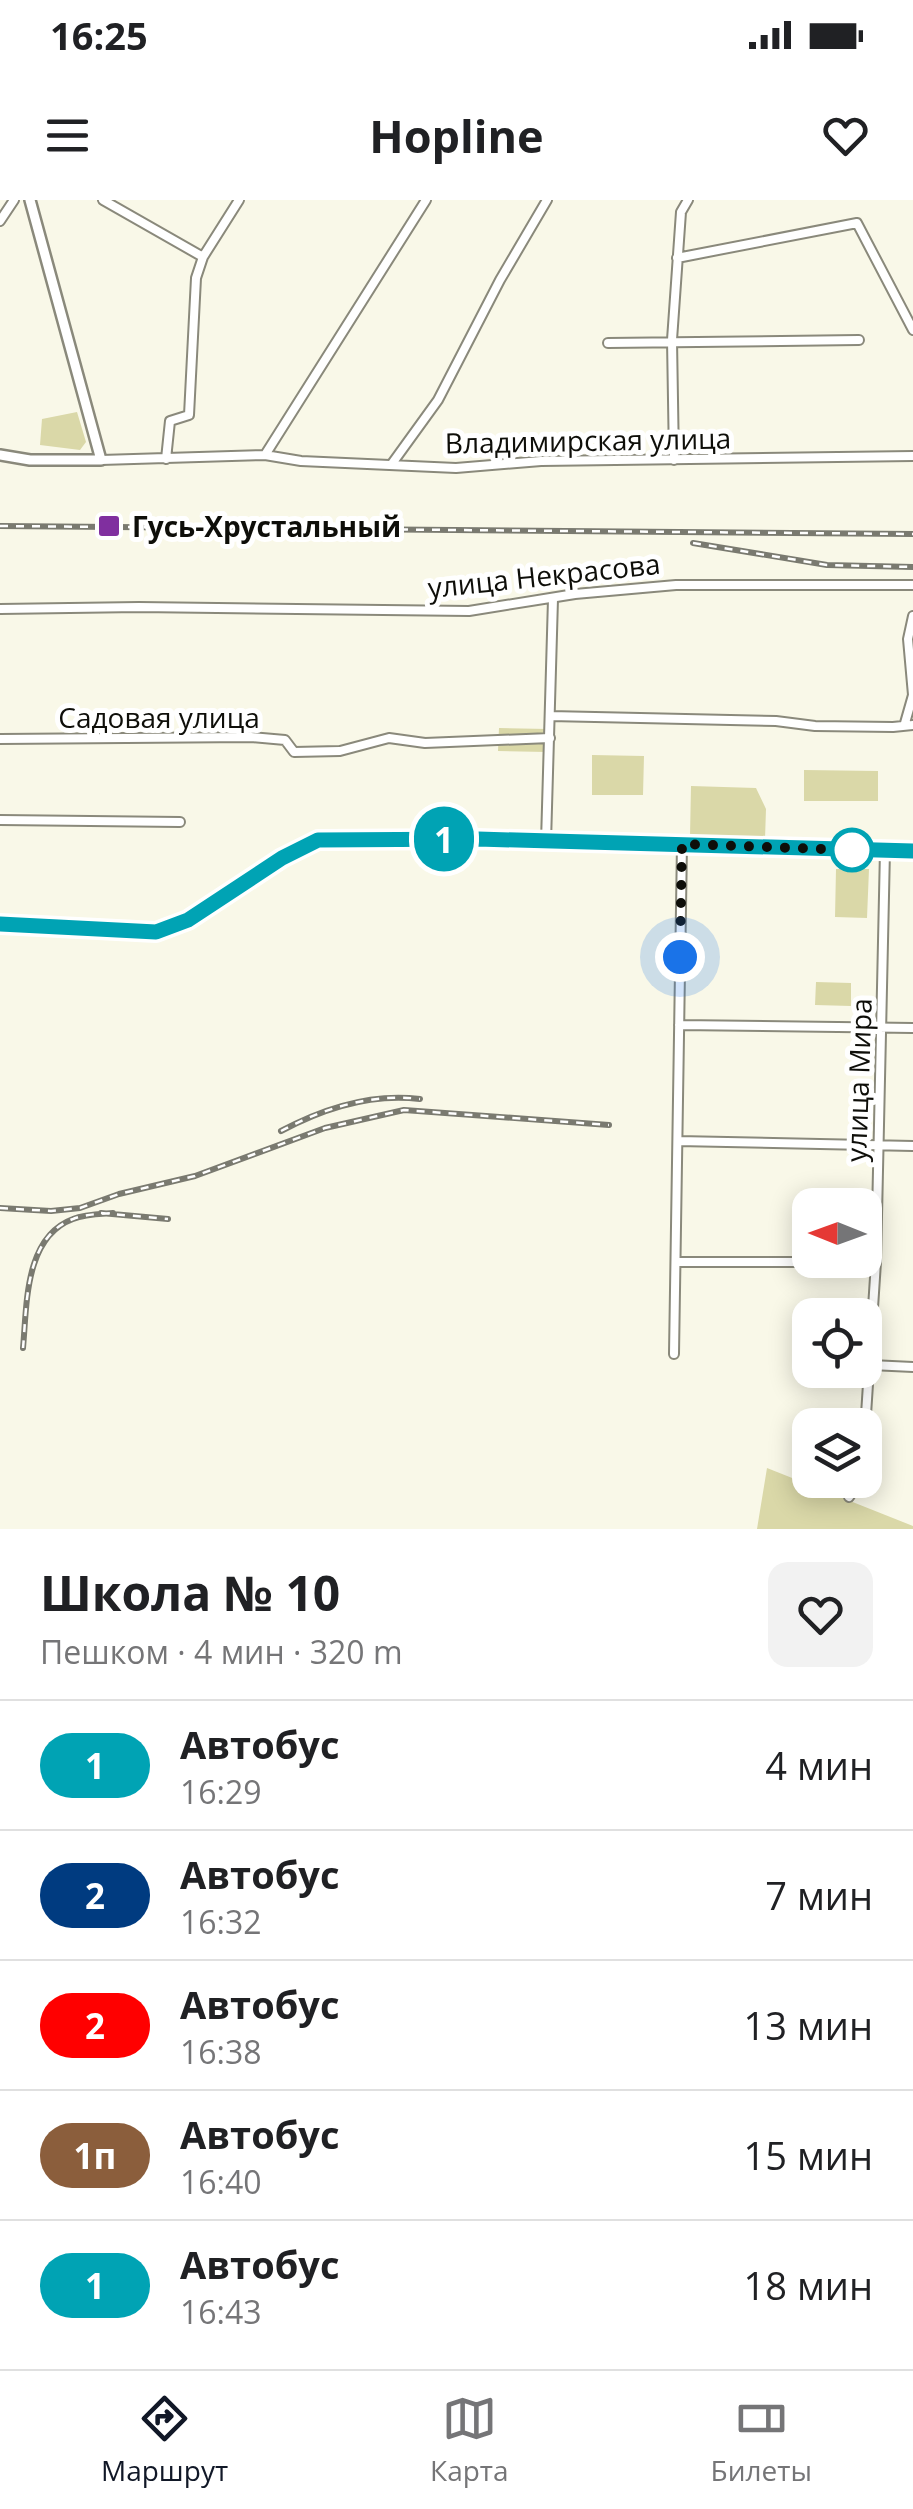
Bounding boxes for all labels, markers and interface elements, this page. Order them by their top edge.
text: 16:25 [50,9,148,61]
text: Hopline [369,105,544,166]
icon: menu [40,108,95,163]
icon: heart [818,108,873,163]
street label: Владимирская улица [445,419,731,461]
place label: Гусь-Хрустальный [132,507,401,545]
marker: Гусь-Хрустальный [96,513,122,539]
street label: улица Некрасова [426,544,662,606]
street label: Садовая улица [58,698,260,736]
line badge: 1 [412,806,476,872]
text: 1 [434,816,454,863]
unlabelled marker [831,829,873,871]
your location [655,932,705,982]
street label: улица Мира [836,997,880,1163]
north arrow [792,1188,882,1278]
map controls [792,1188,882,1498]
button: locate [792,1298,882,1388]
button: layers [792,1408,882,1498]
text: Школа № 10 [40,1560,340,1625]
button: heart [768,1562,873,1667]
text: Пешком · 4 мин · 320 m [40,1630,403,1673]
text: Автобус [180,1718,339,1770]
text: 4 мин [765,1739,873,1791]
text: 1 [85,1742,105,1789]
text: 16:29 [180,1770,262,1813]
text: Автобус [180,1848,339,1900]
text: 7 мин [765,1869,873,1921]
text: 2 [85,1872,105,1919]
text: 16:32 [180,1900,262,1943]
text: Автобус [180,1978,339,2030]
text: 13 мин [744,1999,873,2051]
text: 2 [85,2002,105,2049]
text: 16:38 [180,2030,262,2073]
text: Автобус [180,2108,339,2160]
text: 15 мин [744,2129,873,2181]
text: 1п [74,2132,116,2179]
text: 16:40 [180,2160,262,2203]
text: Автобус [180,2238,339,2290]
text: 18 мин [744,2259,873,2311]
text: 1 [85,2262,105,2309]
text: 16:43 [180,2290,262,2333]
tab: Маршрут [101,2391,228,2489]
tab: Карта [430,2391,509,2489]
tab: Билеты [711,2391,812,2489]

